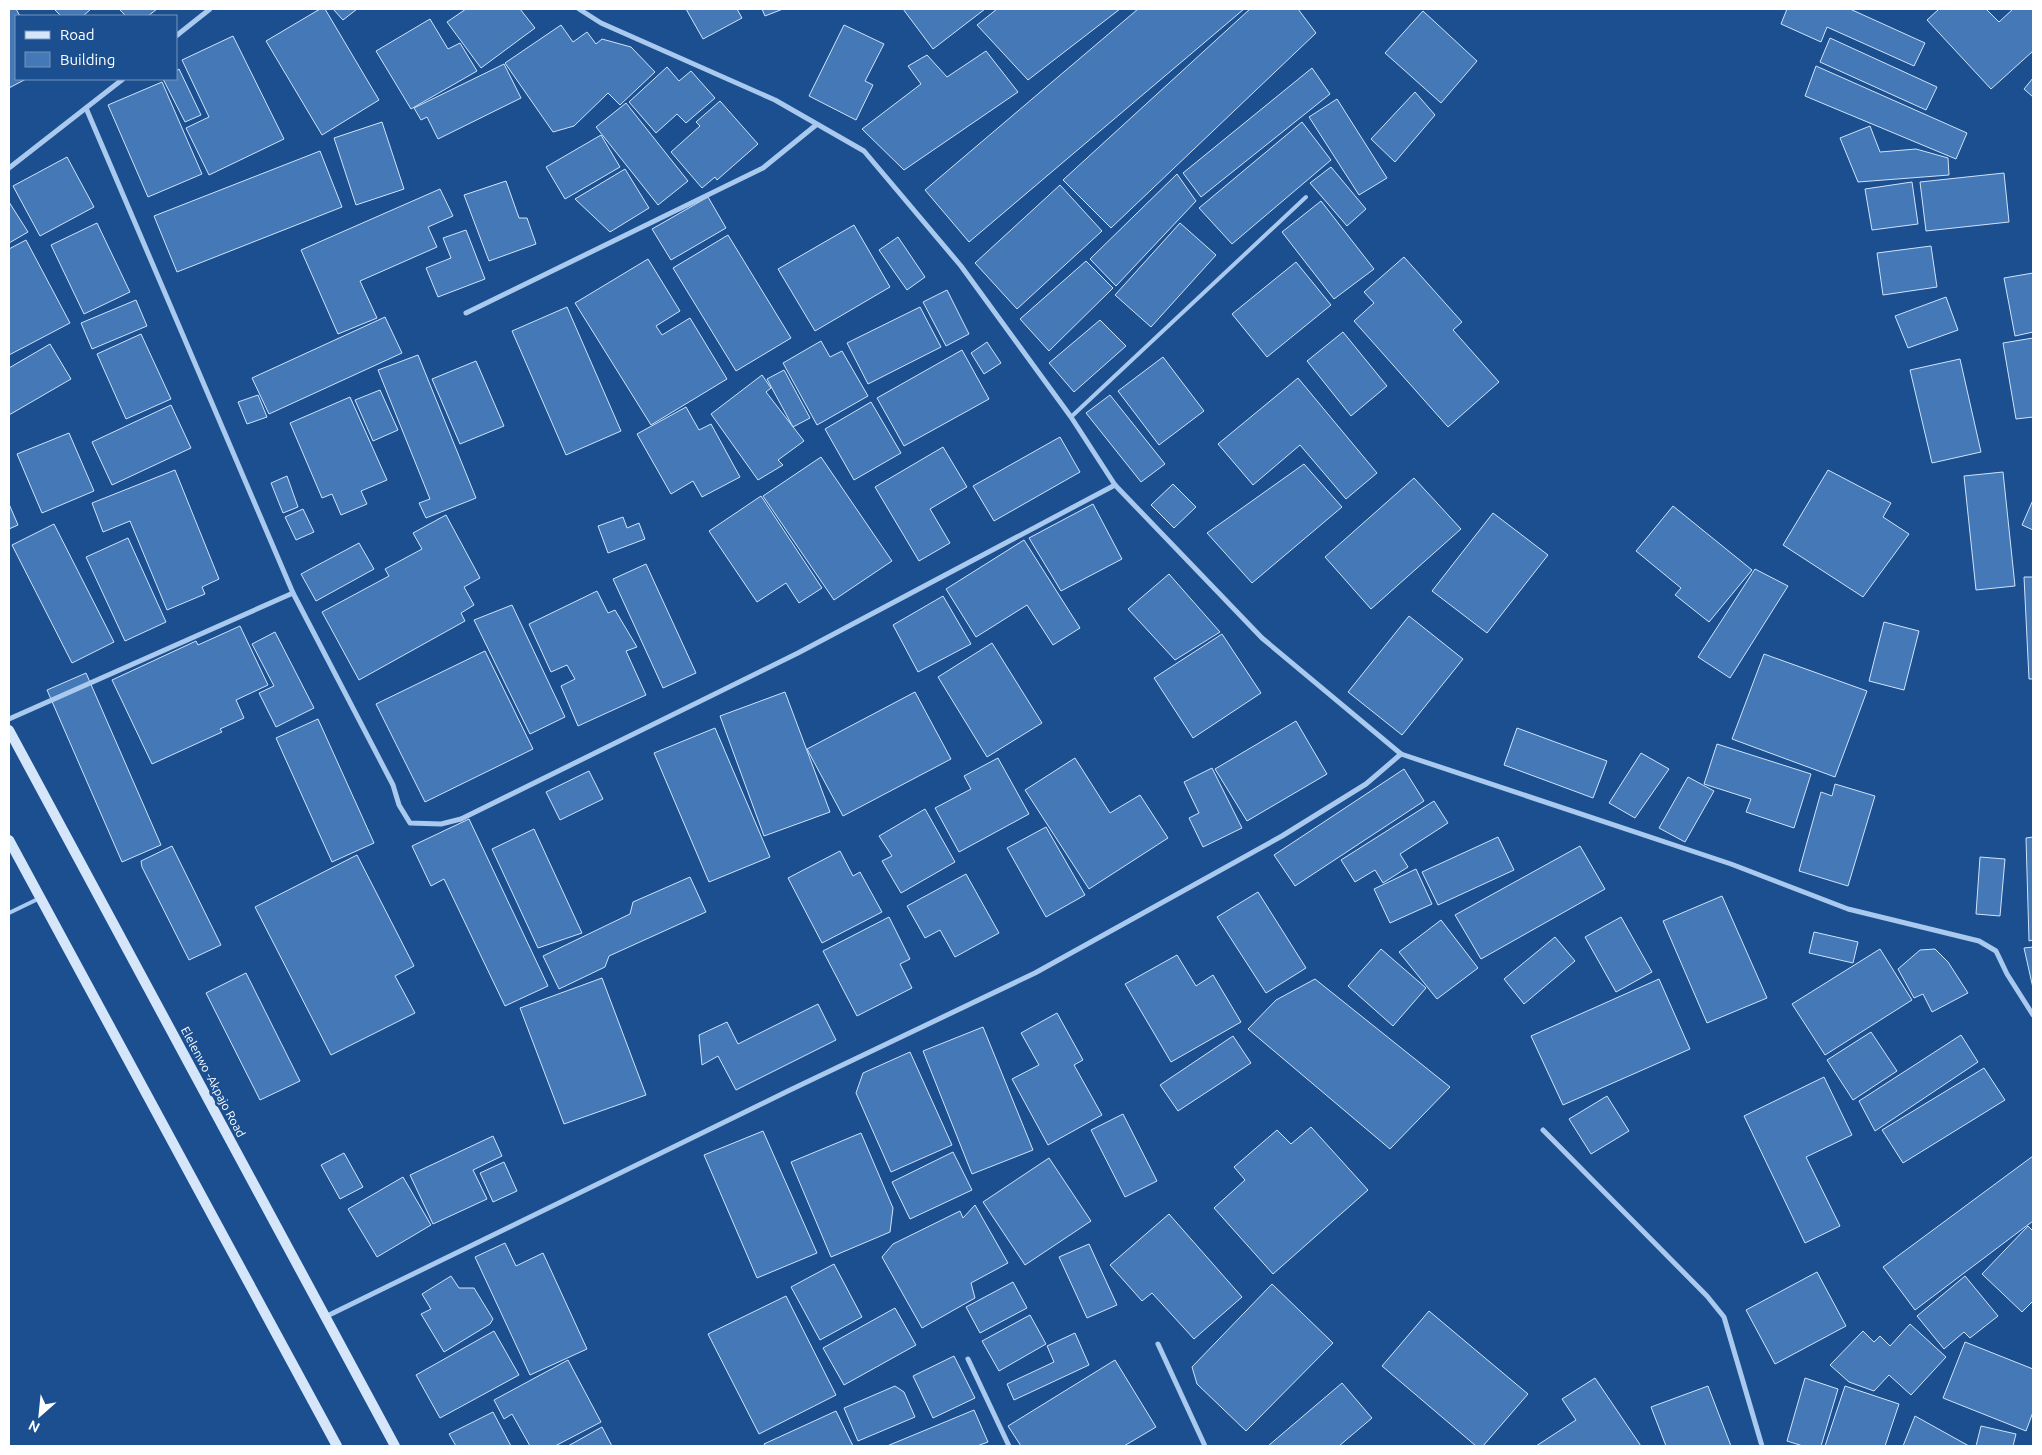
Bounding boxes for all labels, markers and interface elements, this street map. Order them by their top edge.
legend [15,15,178,80]
text: Road [60,26,95,43]
text: Building [60,51,115,68]
street label: Elelenwo -Akpajo Road [179,1024,248,1139]
north arrow [15,1390,65,1440]
text: N [26,1417,42,1436]

